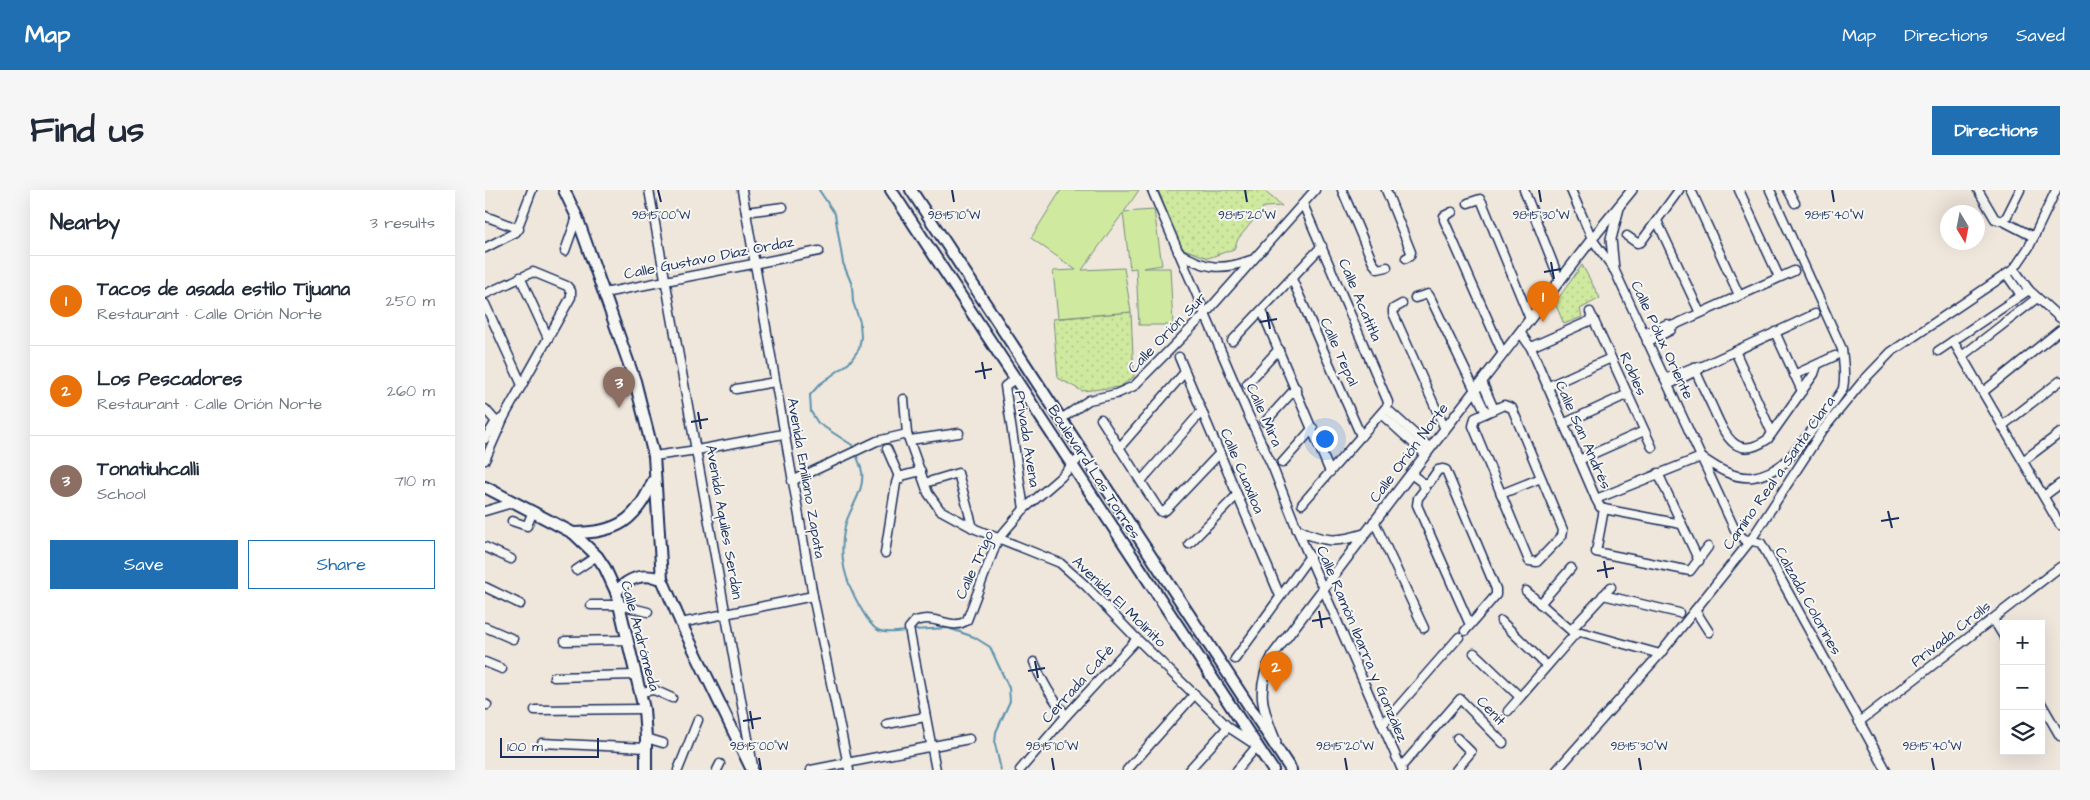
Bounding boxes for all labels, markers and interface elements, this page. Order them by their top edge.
text: Map [25,18,70,52]
text: Map [1842,23,1876,48]
text: Directions [1904,23,1988,48]
text: Saved [2016,23,2065,48]
text: Find us [30,106,144,155]
button: Directions [1932,106,2060,155]
north arrow [1940,205,1985,250]
text: 98°15'00"W [632,207,691,224]
text: 98°15'10"W [928,207,981,224]
text: 98°15'20"W [1218,207,1277,224]
text: 98°15'30"W [1512,207,1570,224]
text: 98°15'40"W [1804,207,1864,224]
text: Nearby [50,208,120,237]
text: 3 results [370,212,435,234]
street label: Calle Gustavo Díaz Ordaz [622,231,796,285]
street label: Calle Acatitla [1333,255,1387,345]
text: Tacos de asada estilo Tijuana [97,276,350,303]
street label: Calle Pólux Oriente [1625,277,1699,403]
pin: 1 [1527,281,1559,322]
street label: Calle Orión Sur [1123,288,1211,378]
text: 1 [65,290,67,312]
text: 250 m [386,290,435,312]
text: Restaurant · Calle Orión Norte [97,303,322,325]
street label: Calle Tepal [1315,314,1363,390]
street label: Robles [1614,349,1652,400]
text: Los Pescadores [97,366,242,393]
pin: 3 [603,367,635,408]
street label: Calle San Andrés [1550,377,1616,493]
text: 2 [61,380,71,402]
text: 260 m [387,380,435,402]
street label: Calle Mira [1241,380,1288,451]
street label: Privada Avena [1009,389,1045,489]
street label: Camino Real a Santa Clara [1718,391,1840,554]
text: Restaurant · Calle Orión Norte [97,393,322,415]
street label: Avenida Emiliano Zapata [782,396,831,560]
street label: Calle Orión Norte [1365,399,1453,507]
street label: Boulevard Las Torres [1043,401,1146,544]
street label: Calle Cuaxiloa [1215,425,1270,517]
your location [1312,426,1338,452]
street label: Avenida Aquiles Serdán [700,443,748,601]
text: Tonatiuhcalli [97,456,199,483]
text: 3 [62,470,70,492]
text: 710 m [394,470,435,492]
text: School [97,483,146,505]
street label: Calle Trigo [951,527,1001,603]
button: Save [50,540,238,589]
button: Share [248,540,435,589]
street label: Calle Ramón Ibarra y González [1310,543,1413,746]
street label: Calzada Colorines [1770,543,1847,659]
street label: Avenida El Molinito [1067,552,1171,653]
street label: Calle Andrómeda [615,578,665,694]
street label: Privada Crolls [1907,596,1996,672]
map controls [2000,620,2045,755]
button: + [2000,620,2045,665]
street label: Cerrada Café [1037,640,1119,728]
pin: 2 [1260,651,1292,692]
button: − [2000,665,2045,710]
street label: Cenit [1471,691,1511,731]
button: layers [2000,710,2045,755]
scale bar [500,735,599,758]
text: 100 m [507,737,543,757]
text: 98°15'00"W [730,738,789,755]
text: 98°15'10"W [1026,738,1079,755]
text: 98°15'20"W [1316,738,1375,755]
text: 98°15'30"W [1610,738,1668,755]
text: 98°15'40"W [1902,738,1962,755]

